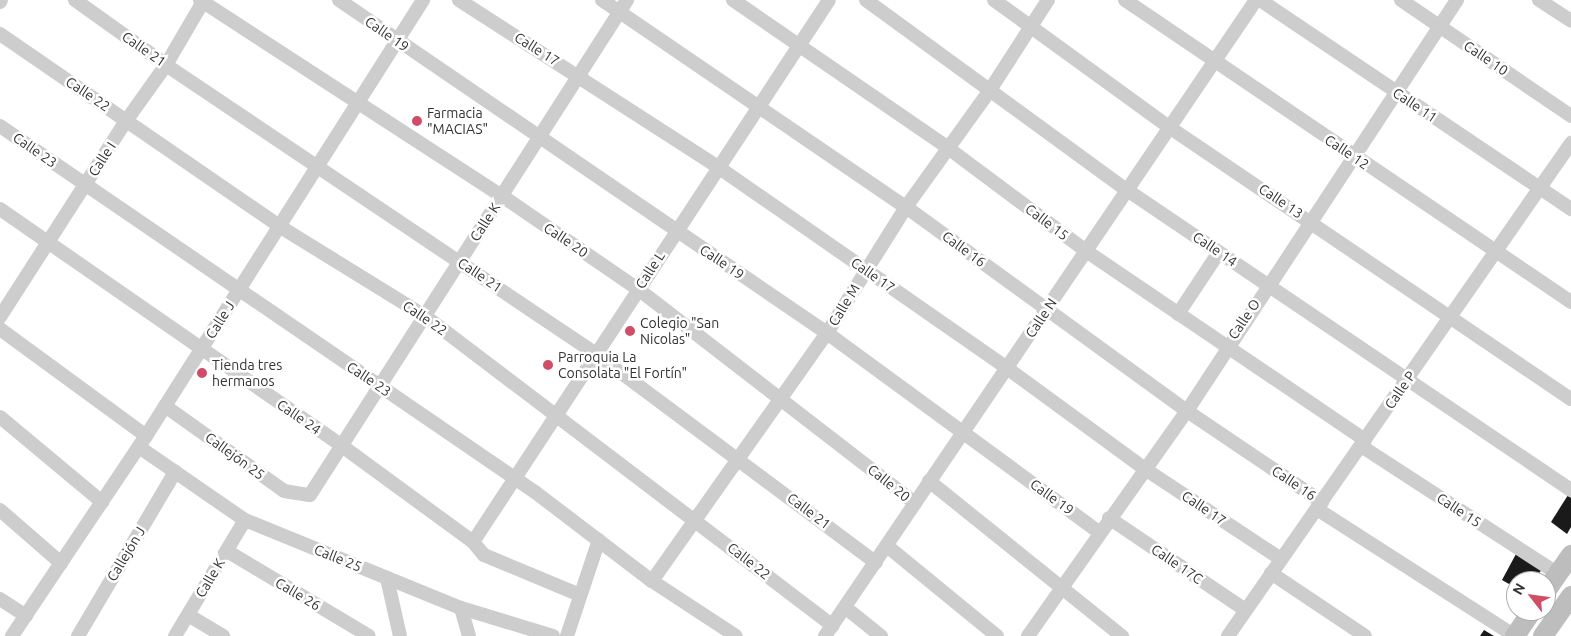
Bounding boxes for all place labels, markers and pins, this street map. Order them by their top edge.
place label: Farmacia "MACIAS" [427,105,488,138]
marker: Farmacia "MACIAS" [411,115,423,127]
place label: Colegio "San Nicolas" [640,315,719,348]
marker: Colegio "San Nicolas" [624,325,636,337]
place label: Parroquia La Consolata "El Fortín" [558,349,687,382]
place label: Tienda tres hermanos [212,357,282,390]
marker: Parroquia La Consolata "El Fortín" [542,359,554,371]
marker: Tienda tres hermanos [196,367,208,379]

